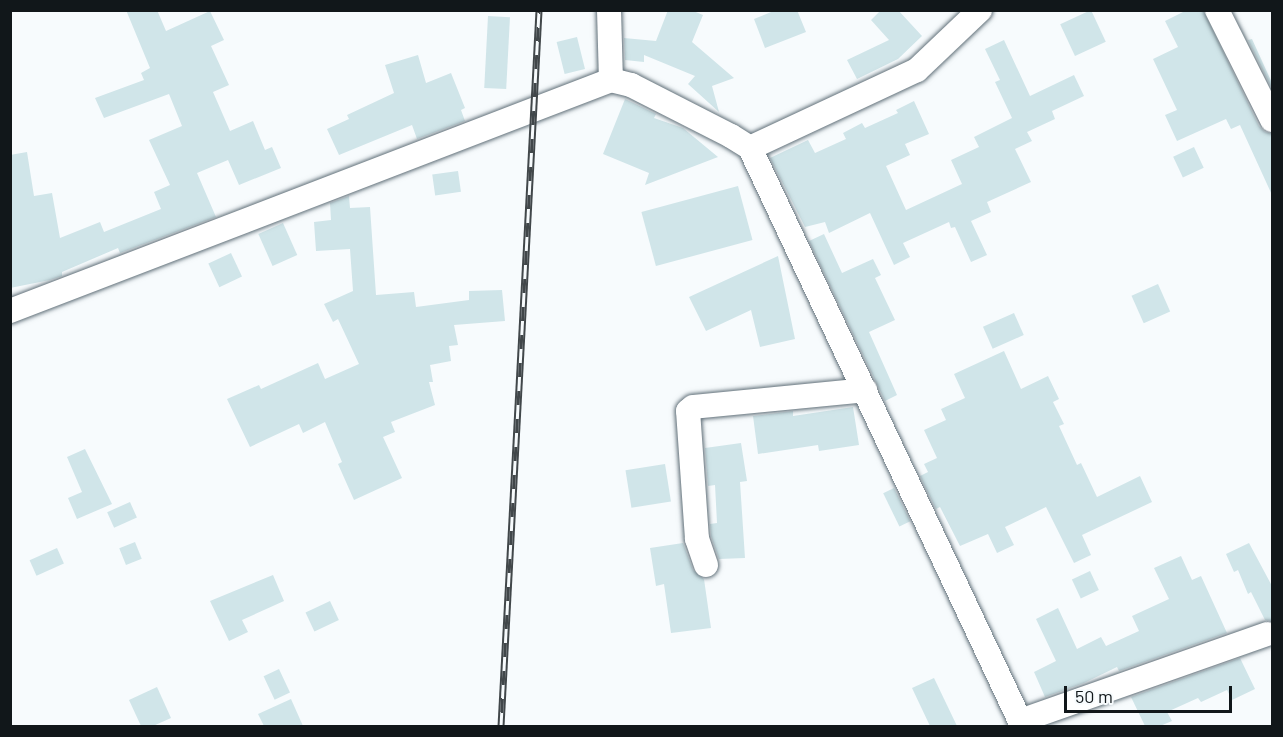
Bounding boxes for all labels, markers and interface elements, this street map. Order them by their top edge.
scale bar [1067,674,1235,712]
text: 50 m [1075,685,1113,707]

